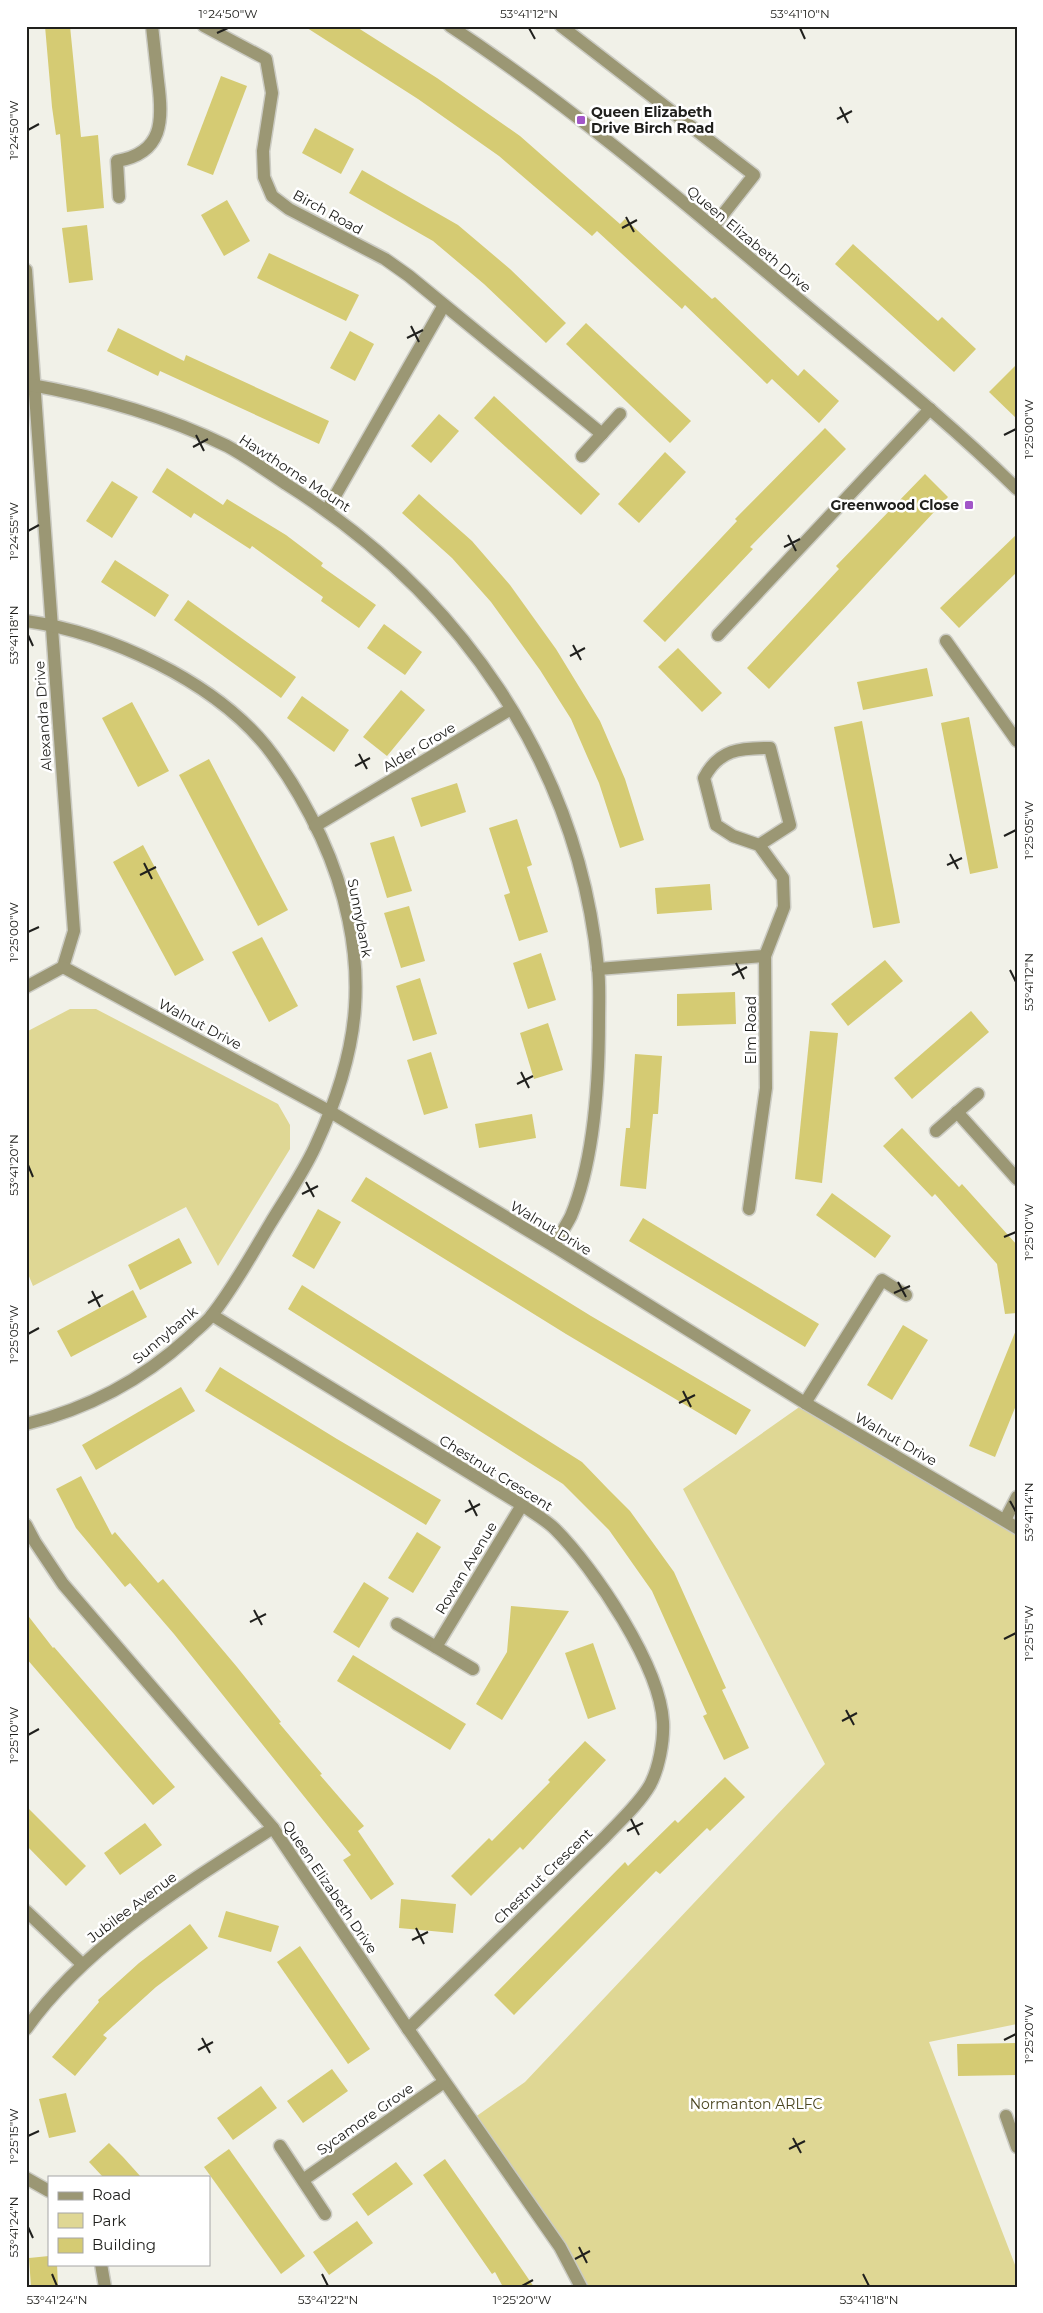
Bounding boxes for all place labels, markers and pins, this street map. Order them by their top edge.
place label: Queen Elizabeth Drive Birch Road [591,103,714,137]
marker: Queen Elizabeth Drive Birch Road [575,114,587,126]
place label: Greenwood Close [830,496,959,514]
marker: Greenwood Close [963,499,975,511]

